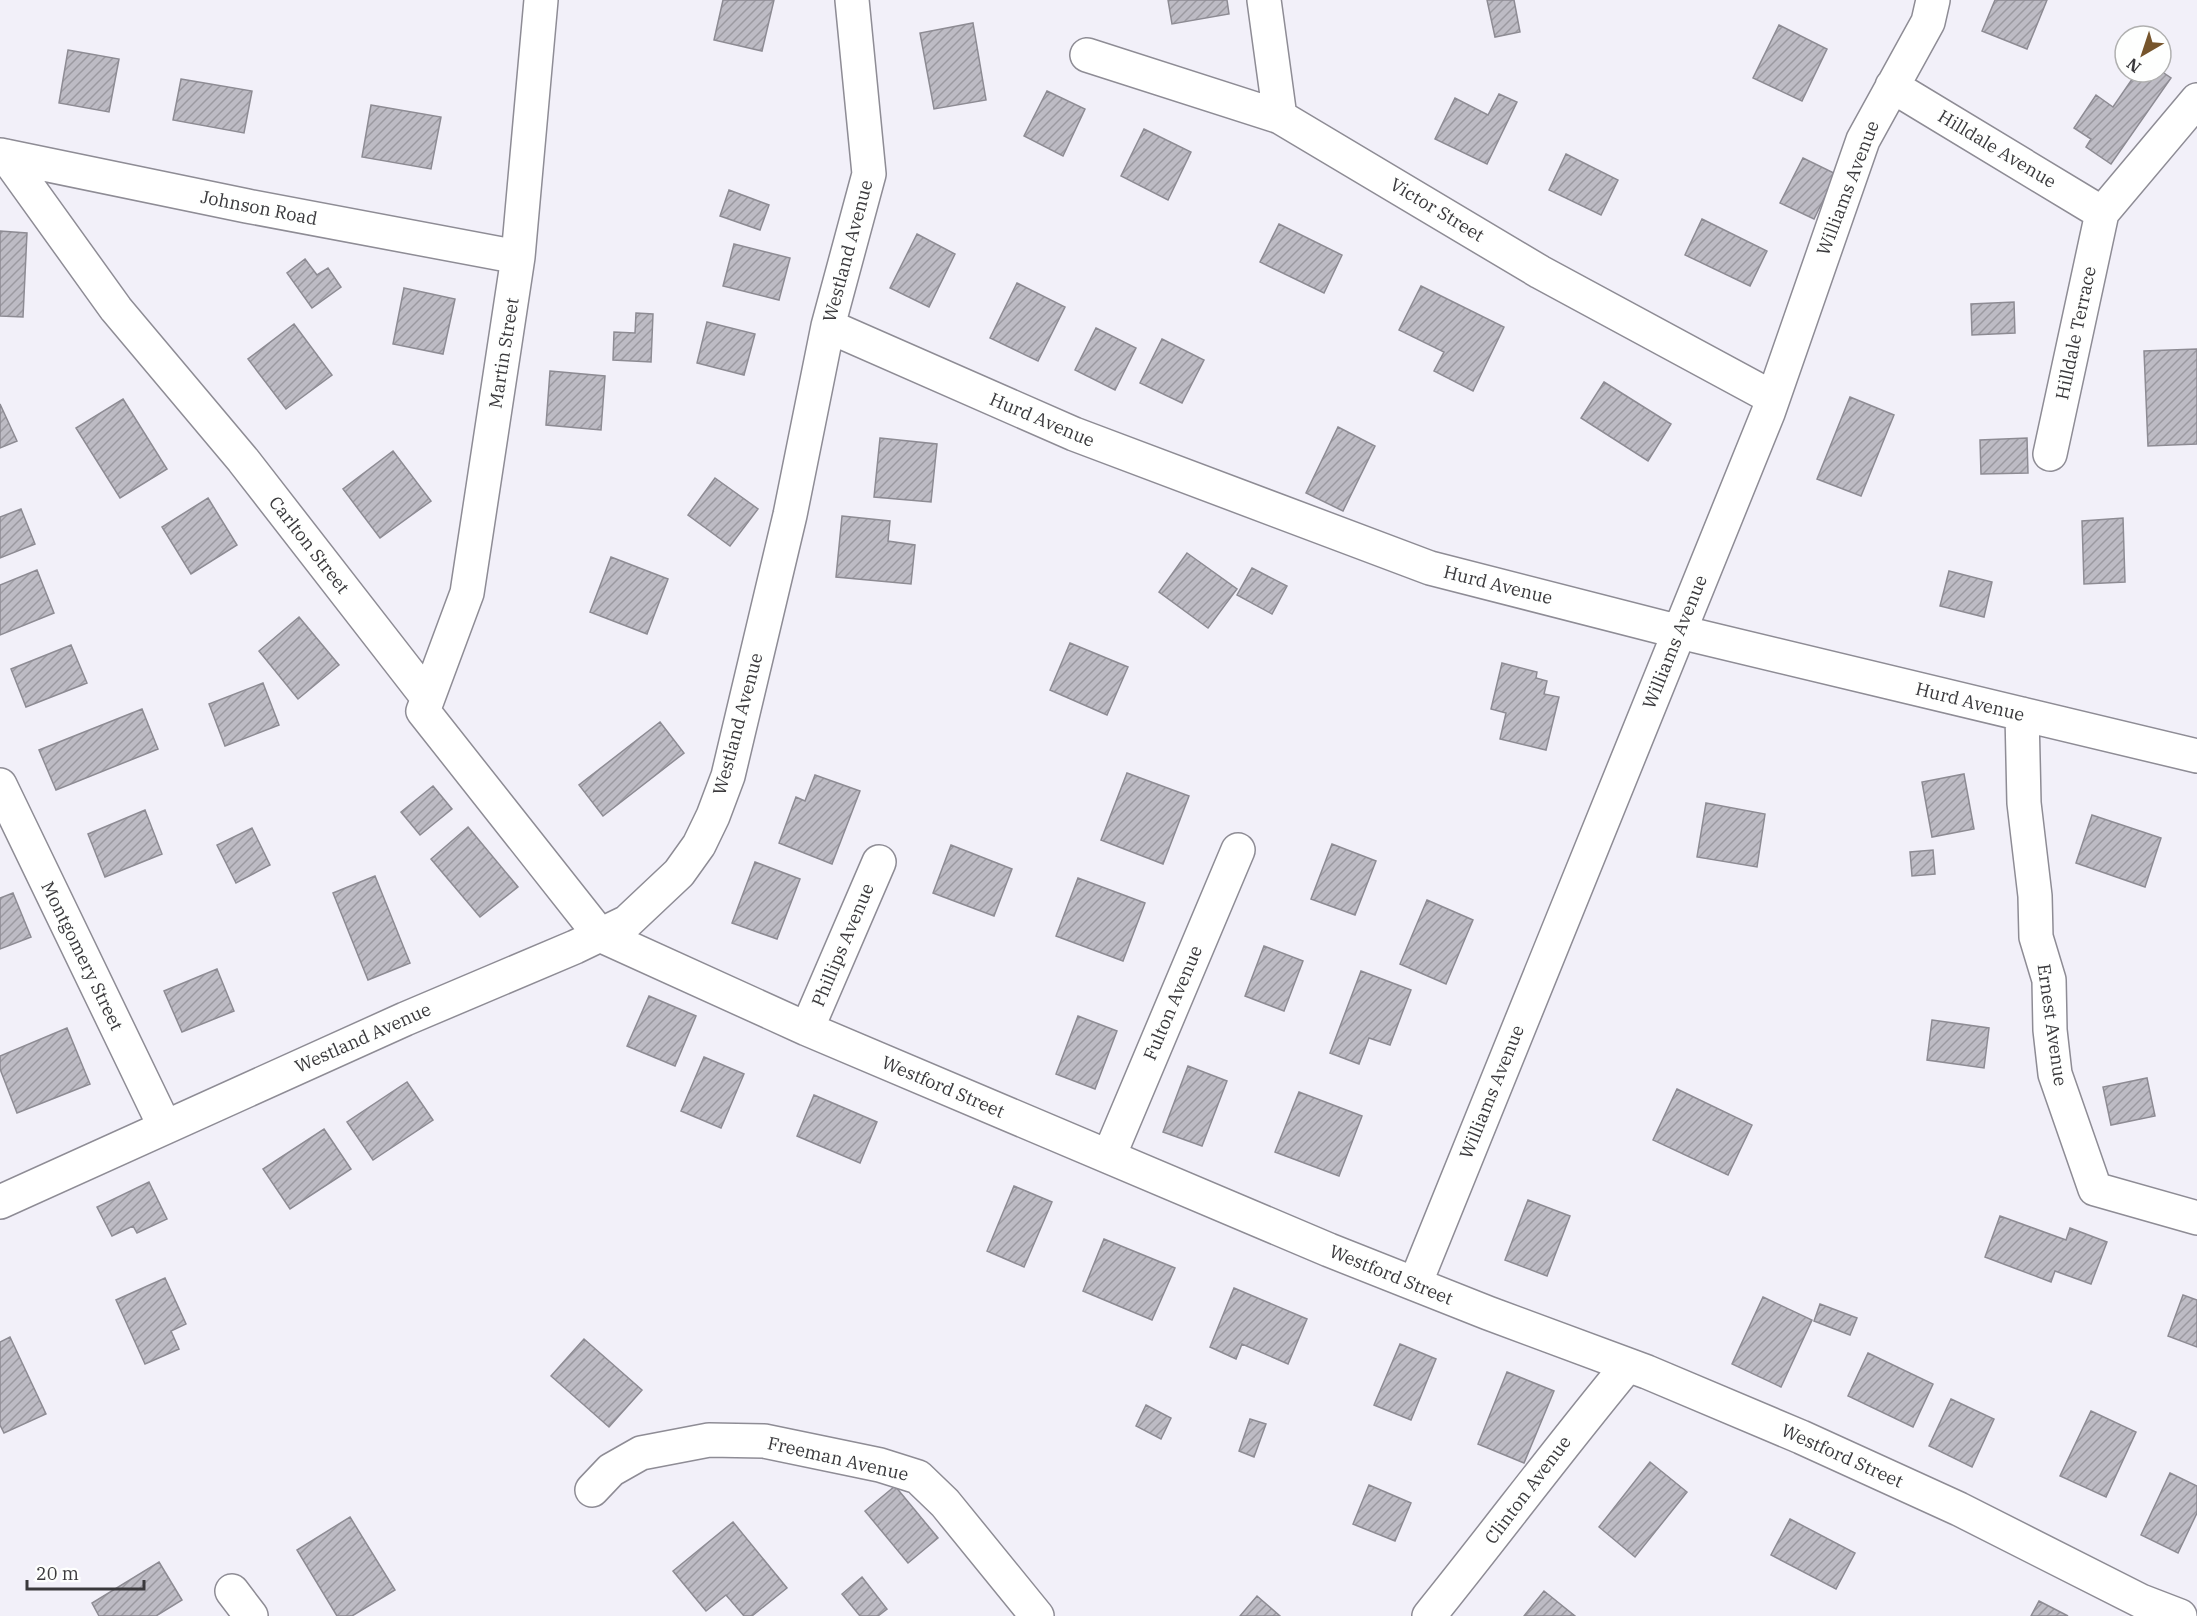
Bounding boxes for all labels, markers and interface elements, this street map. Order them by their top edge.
north arrow [2113,24,2173,84]
text: N [2122,54,2145,77]
street label: Hilldale Avenue [1934,104,2061,193]
street label: Williams Avenue [1811,117,1884,258]
street label: Victor Street [1386,172,1489,247]
street label: Westland Avenue [817,177,878,325]
street label: Johnson Road [199,185,319,230]
street label: Hilldale Terrace [2050,264,2101,402]
street label: Martin Street [483,296,524,410]
street label: Hurd Avenue [986,387,1098,452]
street label: Carlton Street [264,491,355,598]
street label: Hurd Avenue [1441,560,1555,609]
street label: Williams Avenue [1637,571,1712,712]
street label: Westland Avenue [707,650,768,798]
street label: Hurd Avenue [1913,677,2027,726]
street label: Montgomery Street [36,877,129,1034]
street label: Phillips Avenue [806,880,879,1010]
street label: Fulton Avenue [1138,942,1207,1064]
street label: Ernest Avenue [2033,962,2072,1087]
street label: Westland Avenue [291,997,434,1078]
street label: Williams Avenue [1454,1021,1529,1162]
street label: Westford Street [878,1050,1008,1123]
street label: Westford Street [1326,1239,1456,1310]
street label: Westford Street [1778,1418,1907,1493]
street label: Freeman Avenue [765,1431,911,1486]
street label: Clinton Avenue [1479,1431,1576,1548]
scale bar [27,1553,144,1591]
text: 20 m [36,1562,79,1585]

